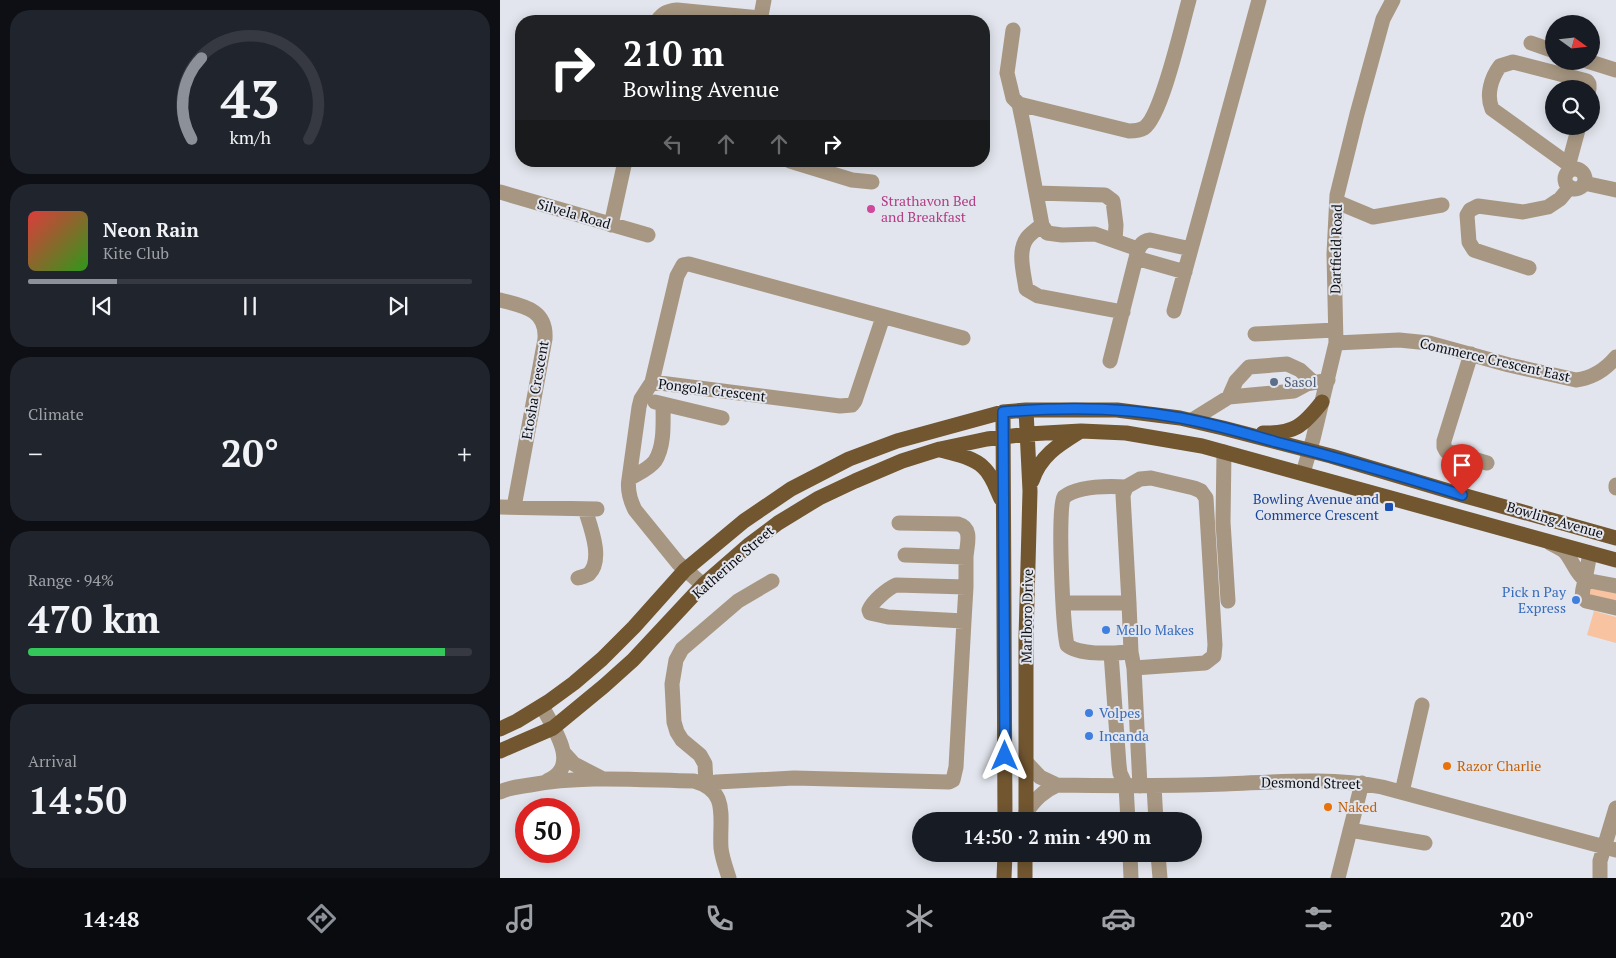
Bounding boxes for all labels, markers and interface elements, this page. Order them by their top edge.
north arrow [1545,15,1600,70]
map controls [1545,15,1600,135]
text: 210 m [623,30,724,76]
icon: right [540,35,605,100]
text: 43 [221,64,279,133]
text: Bowling Avenue [623,74,779,103]
button: search [1545,80,1600,135]
text: km/h [229,125,271,149]
icon: left [659,130,687,158]
icon: ahead [712,130,740,158]
icon: ahead [765,130,793,158]
icon: right [818,130,846,158]
place label: Strathavon Bed and Breakfast [881,191,977,226]
street label: Silvela Road [535,194,613,233]
marker: Strathavon Bed and Breakfast [865,203,877,215]
street label: Dartfield Road [1325,204,1346,294]
text: Neon Rain [103,217,199,242]
text: Kite Club [103,242,169,264]
icon: previous [88,292,116,320]
icon: pause [236,292,264,320]
icon: next [384,292,412,320]
street label: Commerce Crescent East [1418,333,1573,386]
street label: Etosha Crescent [516,338,553,441]
place label: Sasol [1284,372,1317,391]
street label: Pongola Crescent [657,373,768,406]
marker: Sasol [1268,376,1280,388]
text: Climate [28,403,84,425]
text: 20° [221,428,279,478]
text: − [28,435,43,472]
text: + [457,435,472,472]
pin [1441,444,1483,495]
icon: arrive [1448,451,1476,479]
place label: Bowling Avenue and Commerce Crescent [1253,489,1380,524]
street label: Bowling Avenue [1505,497,1606,542]
marker: Bowling Avenue and Commerce Crescent [1383,501,1395,513]
street label: Katherine Street [688,520,778,602]
text: Range · 94% [28,569,114,591]
street label: Marlboro Drive [1016,569,1037,663]
place label: Pick n Pay Express [1502,582,1567,617]
text: 470 km [28,594,160,644]
marker: Pick n Pay Express [1570,594,1582,606]
place label: Mello Makes [1116,620,1194,639]
marker: Mello Makes [1100,624,1112,636]
place label: Volpes [1099,703,1140,722]
marker: Volpes [1083,707,1095,719]
place label: Incanda [1099,726,1149,745]
position arrow [978,729,1030,781]
marker: Incanda [1083,730,1095,742]
text: Arrival [28,750,77,772]
place label: Razor Charlie [1457,756,1541,775]
marker: Razor Charlie [1441,760,1453,772]
street label: Desmond Street [1261,772,1362,793]
text: 14:50 [28,775,127,825]
place label: Naked [1338,797,1377,816]
speed limit sign: 50 [515,798,580,863]
marker: Naked [1322,801,1334,813]
text: 14:50 · 2 min · 490 m [963,824,1151,849]
icon: directions [304,901,339,936]
icon: music [503,901,538,936]
icon: phone [702,901,737,936]
icon: climate [902,901,937,936]
icon: car [1101,901,1136,936]
icon: filters [1301,901,1336,936]
text: 14:48 [82,904,139,933]
text: 20° [1500,904,1534,933]

